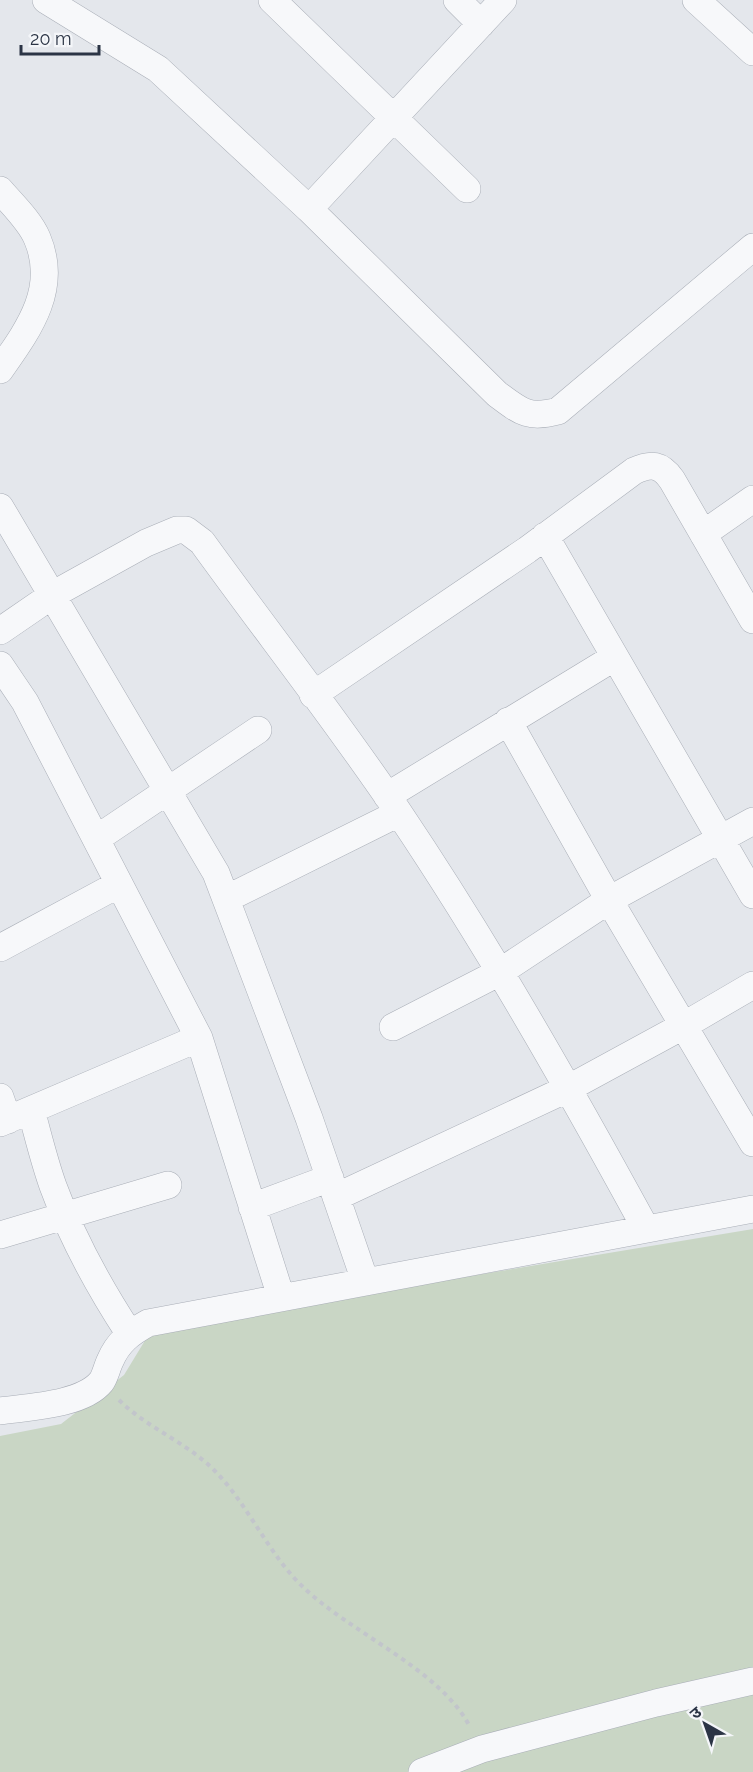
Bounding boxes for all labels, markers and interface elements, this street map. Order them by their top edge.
scale bar [21,18,99,56]
text: 20 m [30,28,72,49]
north arrow [675,1694,735,1754]
text: उ [686,1702,706,1723]

